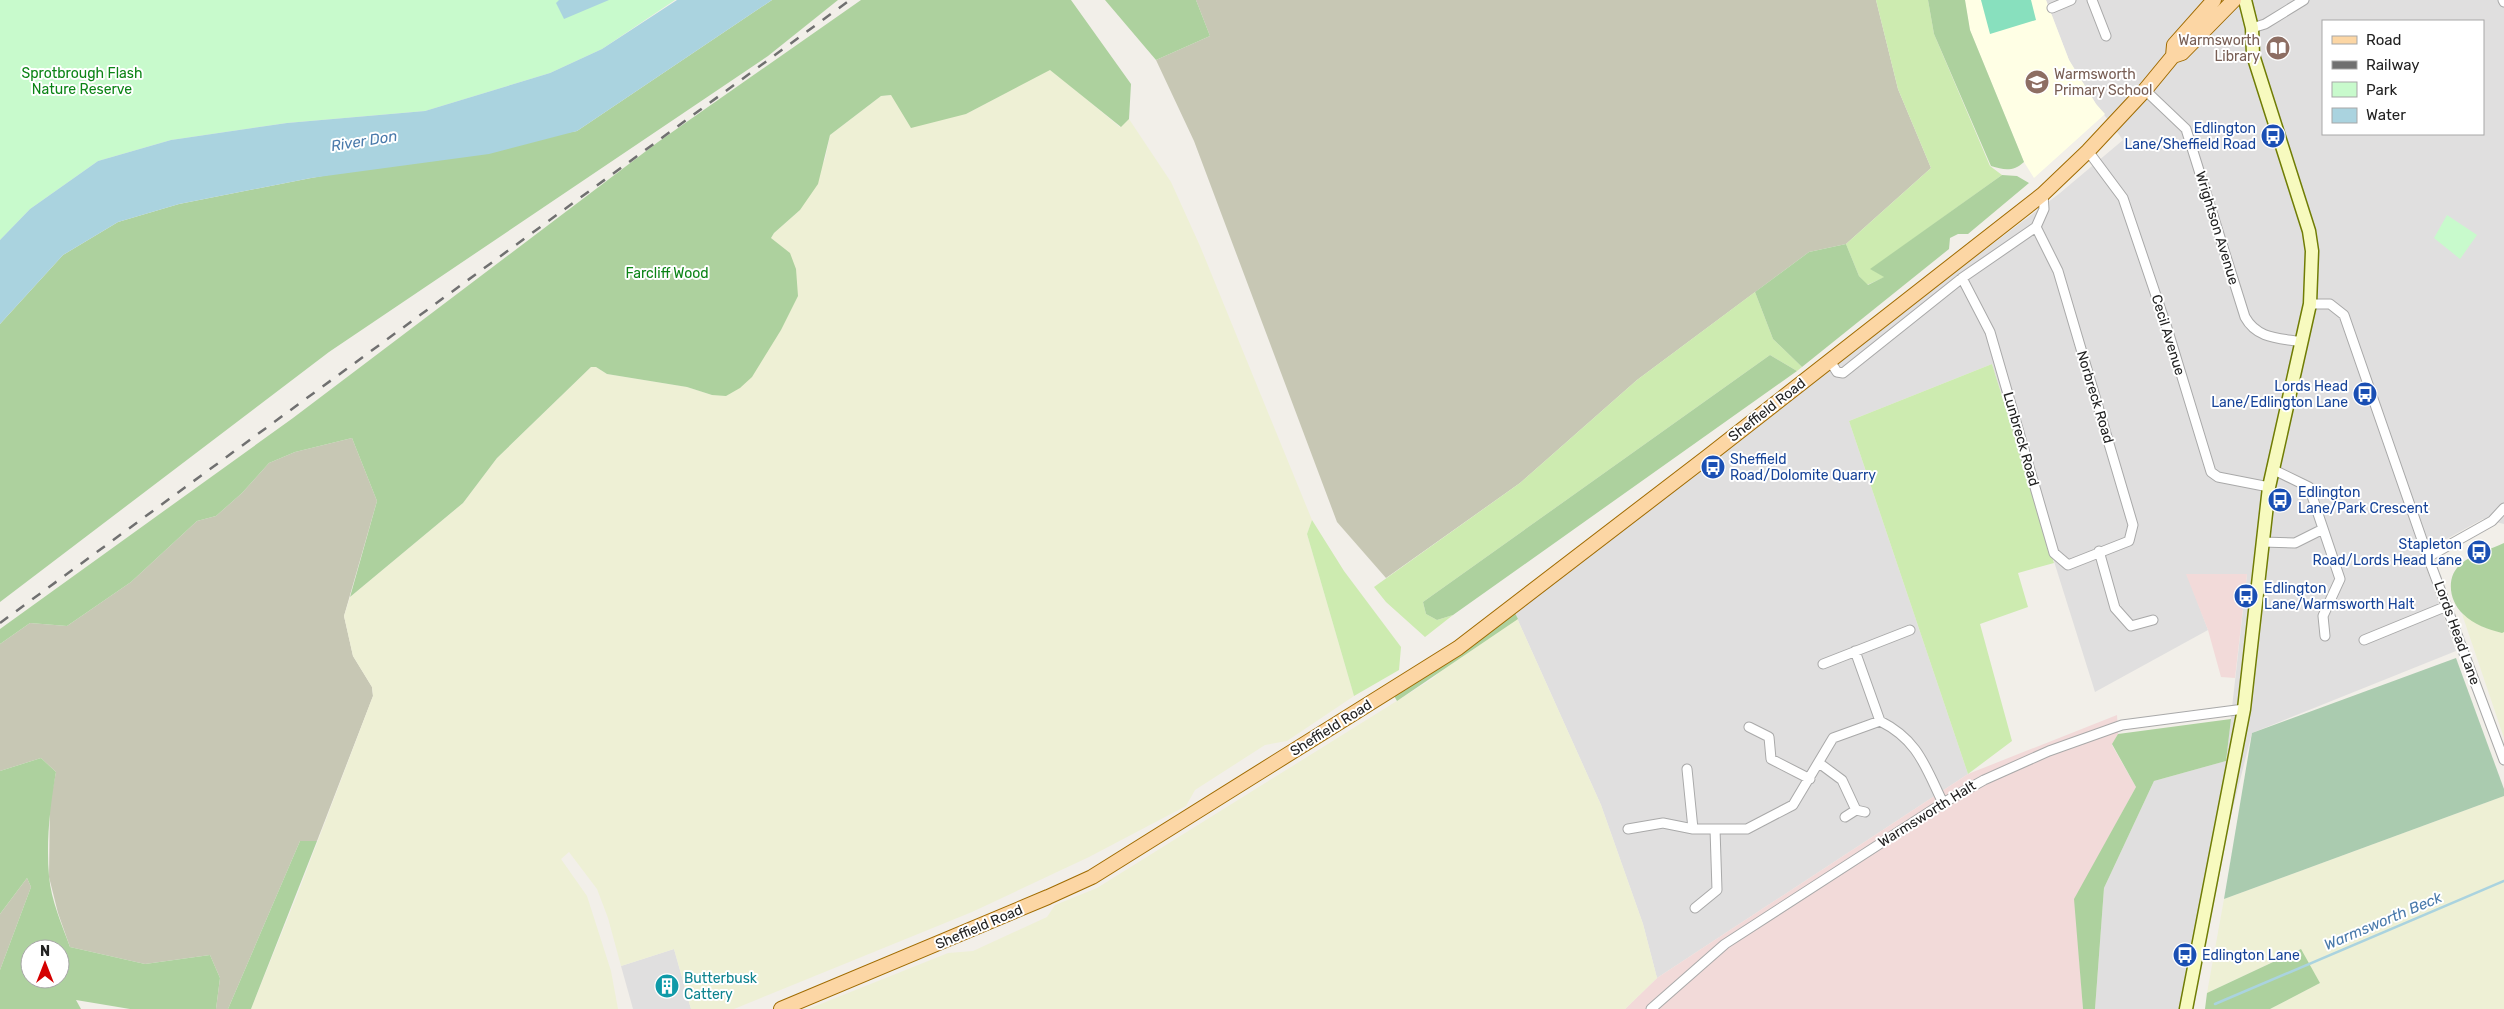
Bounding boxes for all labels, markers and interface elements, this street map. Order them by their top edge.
legend [2322,20,2484,135]
text: Road [2366,31,2402,49]
place label: Warmsworth Library [2178,32,2260,65]
library icon: Warmsworth Library [2265,35,2291,61]
text: Railway [2366,56,2420,74]
park label: Sprotbrough Flash Nature Reserve [22,65,142,98]
place label: Warmsworth Primary School [2054,66,2152,99]
school or university icon: Warmsworth Primary School [2024,69,2050,95]
text: Park [2366,81,2397,99]
text: Water [2366,106,2406,124]
place label: Edlington Lane/Sheffield Road [2124,120,2256,153]
bus stop icon: Edlington Lane/Sheffield Road [2260,123,2286,149]
water label: River Don [329,127,399,155]
street label: Wrightson Avenue [2192,169,2242,287]
park label: Farcliff Wood [625,265,709,282]
street label: Cecil Avenue [2148,292,2188,378]
street label: Norbreck Road [2073,349,2117,445]
street label: Sheffield Road [1725,375,1809,445]
place label: Lords Head Lane/Edlington Lane [2211,378,2348,411]
bus stop icon: Lords Head Lane/Edlington Lane [2352,381,2378,407]
street label: Lunbreck Road [1999,390,2043,488]
place label: Sheffield Road/Dolomite Quarry [1730,451,1876,484]
bus stop icon: Sheffield Road/Dolomite Quarry [1700,454,1726,480]
place label: Edlington Lane/Park Crescent [2298,484,2429,517]
bus stop icon: Edlington Lane/Park Crescent [2267,487,2293,513]
place label: Stapleton Road/Lords Head Lane [2313,536,2462,569]
bus stop icon: Stapleton Road/Lords Head Lane [2466,539,2492,565]
street label: Lords Head Lane [2430,579,2484,687]
place label: Edlington Lane/Warmsworth Halt [2264,580,2415,613]
bus stop icon: Edlington Lane/Warmsworth Halt [2233,583,2259,609]
street label: Sheffield Road [1287,696,1375,760]
street label: Warmsworth Halt [1875,777,1979,851]
water label: Warmsworth Beck [2321,888,2445,954]
street label: Sheffield Road [933,901,1025,953]
north arrow [20,939,70,989]
bus stop icon: Edlington Lane [2172,942,2198,968]
text: N [40,943,50,960]
place label: Edlington Lane [2202,947,2300,964]
place label: Butterbusk Cattery [684,970,758,1003]
building icon: Butterbusk Cattery [654,973,680,999]

